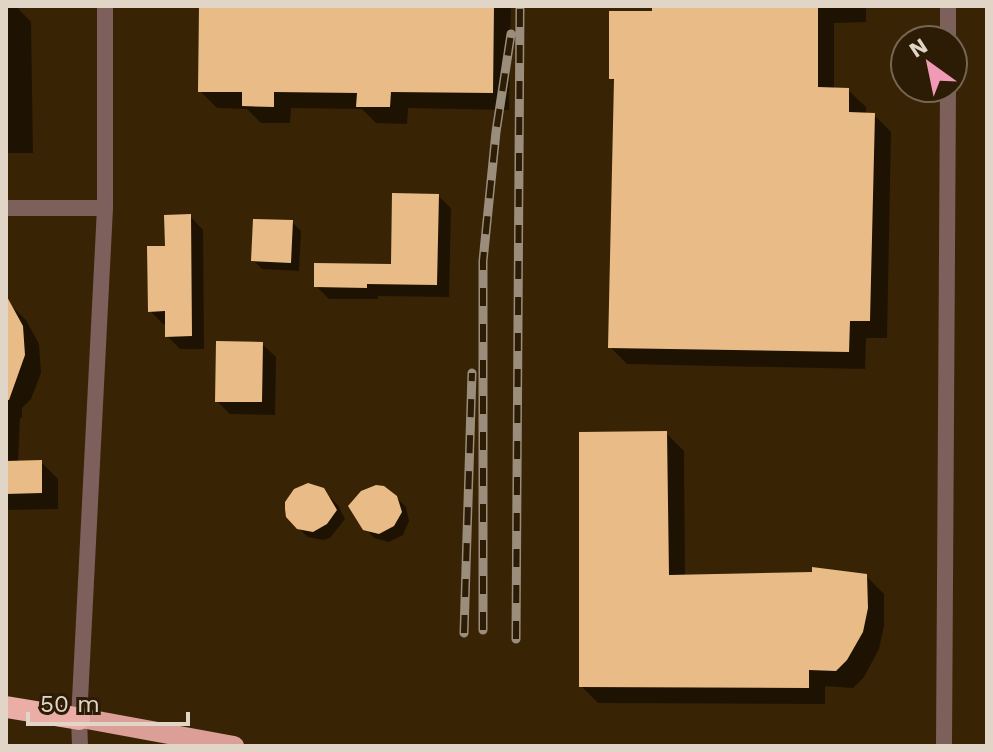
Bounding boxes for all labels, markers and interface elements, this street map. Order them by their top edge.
north arrow [889,24,969,104]
text: N [905,33,932,63]
scale bar [28,676,188,726]
text: 50 m [40,690,100,718]

